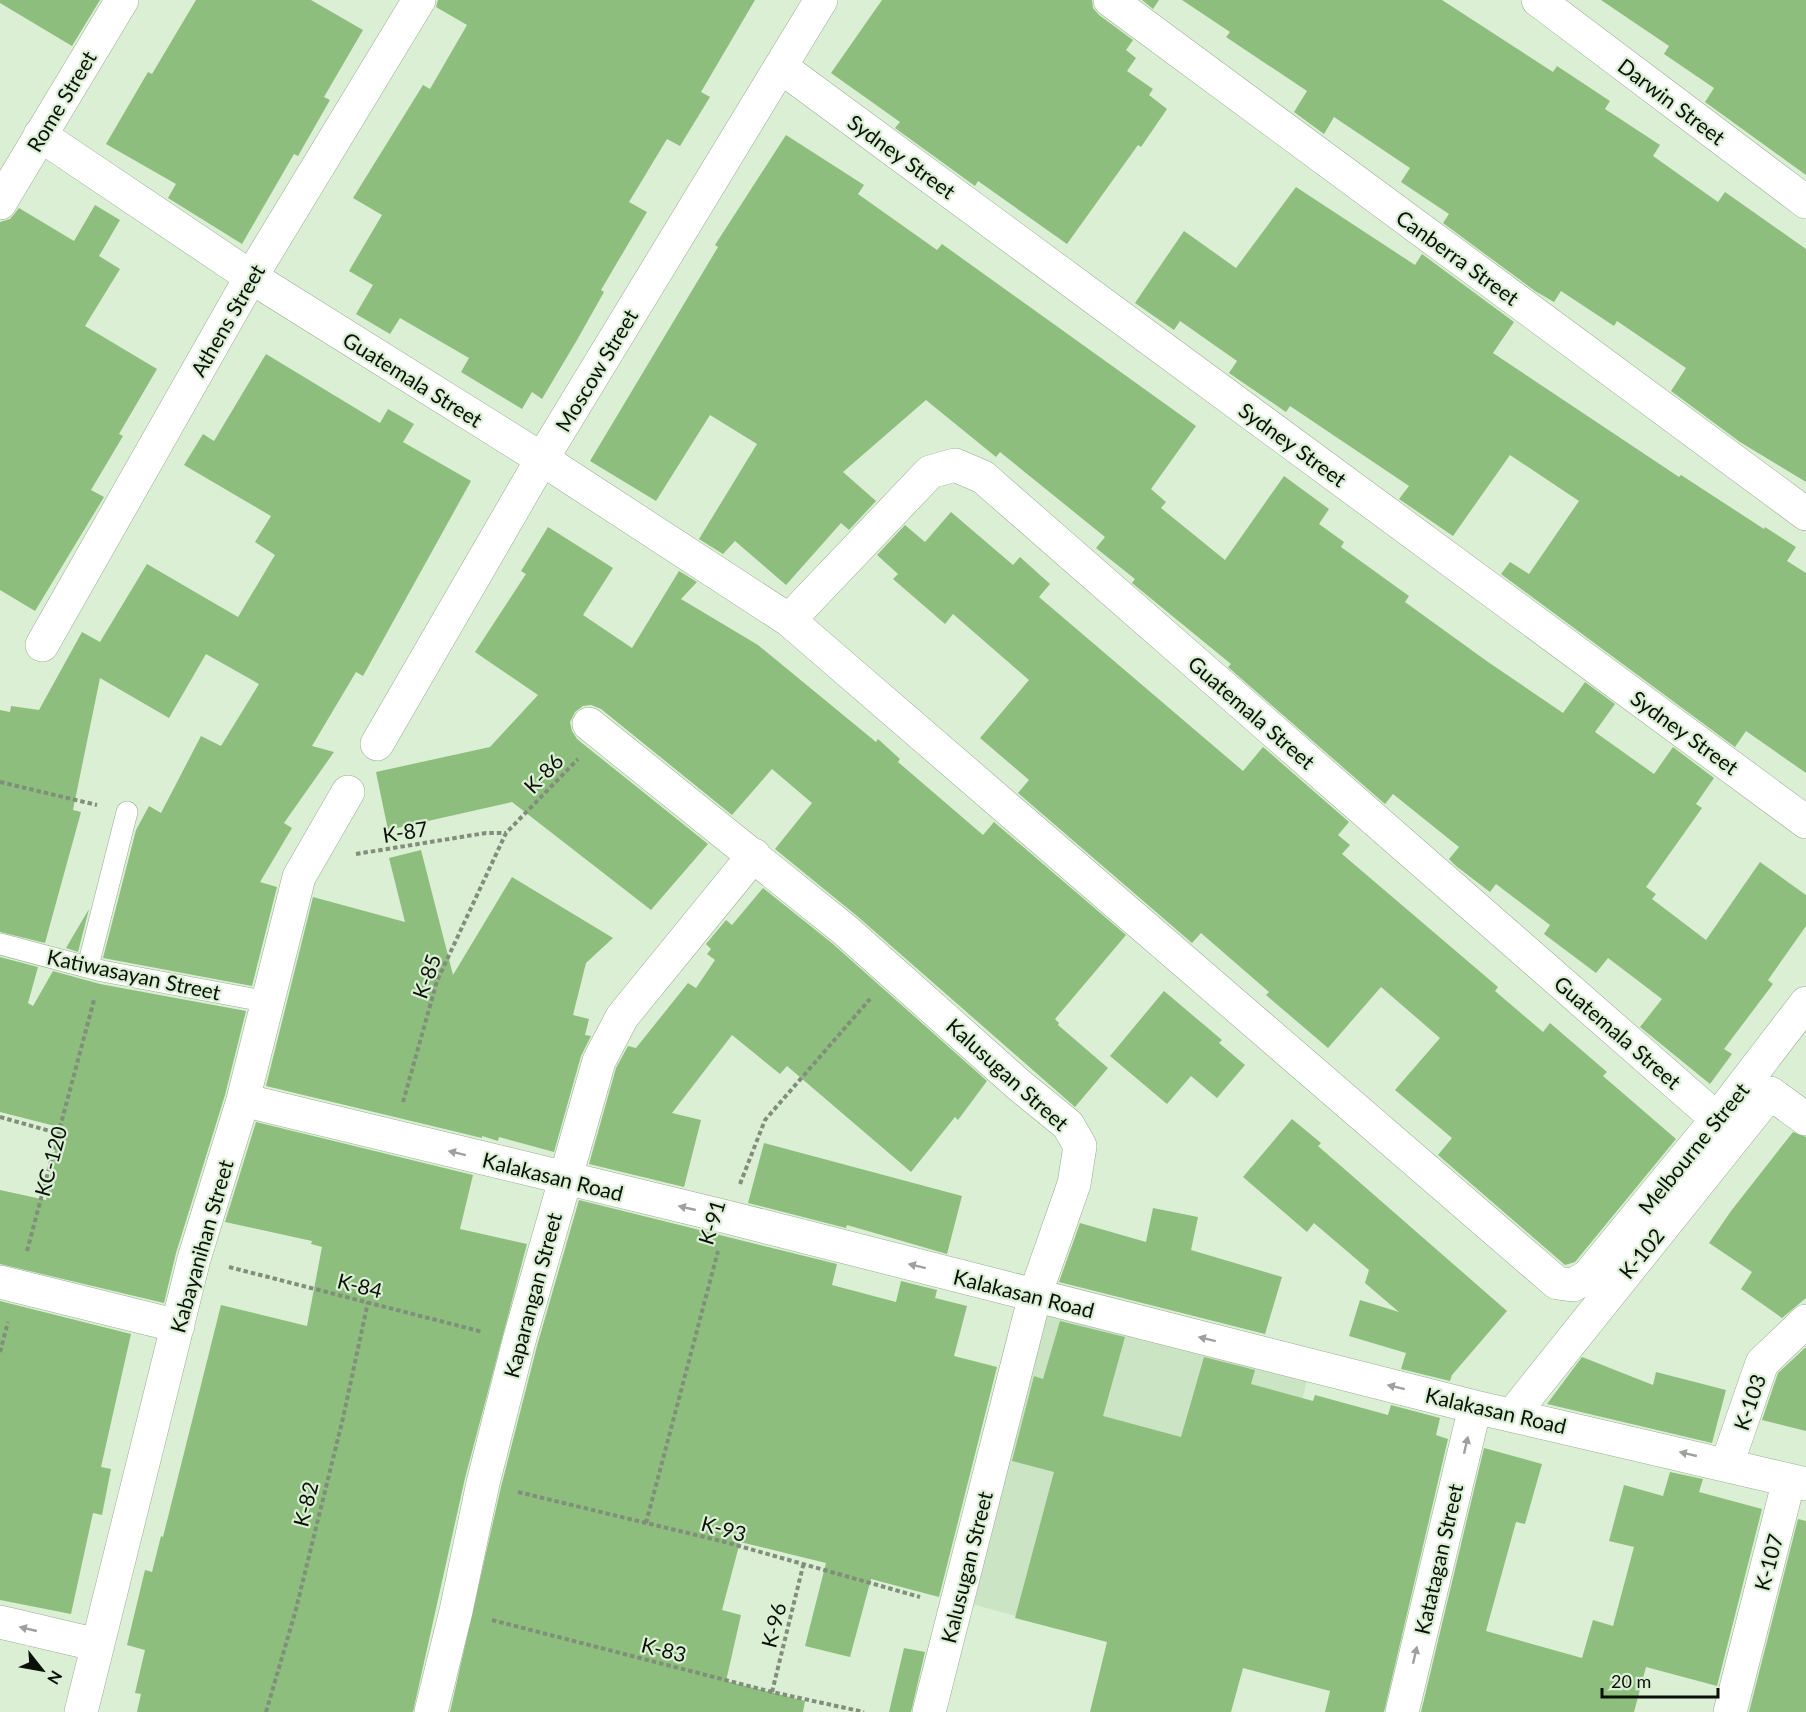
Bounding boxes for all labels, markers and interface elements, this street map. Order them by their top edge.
street label: Rome Street [21,46,101,156]
street label: Darwin Street [1613,53,1731,150]
street label: Sydney Street [843,109,961,204]
street label: Canberra Street [1392,204,1524,310]
street label: Athens Street [185,259,269,381]
street label: Moscow Street [550,304,643,436]
street label: Guatemala Street [339,326,488,432]
street label: Sydney Street [1234,397,1352,492]
street label: Guatemala Street [1184,650,1321,774]
street label: Sydney Street [1626,685,1744,780]
street label: K-86 [518,748,568,798]
street label: K-87 [381,815,429,847]
street label: Katiwasayan Street [45,943,223,1005]
street label: K-85 [406,950,446,1002]
street label: Guatemala Street [1550,970,1687,1094]
street label: Kalusugan Street [942,1013,1074,1136]
street label: Melbourne Street [1632,1077,1754,1219]
street label: KC-120 [29,1123,71,1199]
street label: Kalakasan Road [480,1146,626,1206]
one-way arrow [447,1147,466,1157]
street label: Kabayanihan Street [164,1156,238,1335]
street label: K-91 [692,1197,730,1247]
one-way arrow [678,1203,696,1213]
street label: Kaparangan Street [498,1209,566,1380]
street label: K-102 [1613,1223,1669,1283]
one-way arrow [908,1260,926,1270]
street label: Kalakasan Road [951,1263,1097,1323]
street label: K-84 [335,1267,385,1303]
one-way arrow [1198,1333,1216,1343]
street label: K-103 [1728,1371,1770,1433]
one-way arrow [1387,1381,1405,1391]
street label: Kalakasan Road [1423,1382,1569,1438]
one-way arrow [1461,1436,1471,1454]
one-way arrow [1679,1449,1697,1459]
street label: K-82 [287,1479,323,1529]
street label: Katatagan Street [1409,1481,1468,1637]
street label: Kalusugan Street [935,1488,997,1645]
street label: K-93 [699,1510,749,1546]
street label: K-107 [1748,1531,1788,1593]
street label: K-96 [755,1600,791,1650]
one-way arrow [19,1623,38,1633]
street label: K-83 [639,1631,689,1667]
north arrow [12,1640,72,1700]
one-way arrow [1411,1646,1421,1664]
scale bar [1602,1661,1718,1699]
text: N [44,1668,67,1688]
text: 20 m [1611,1670,1651,1692]

